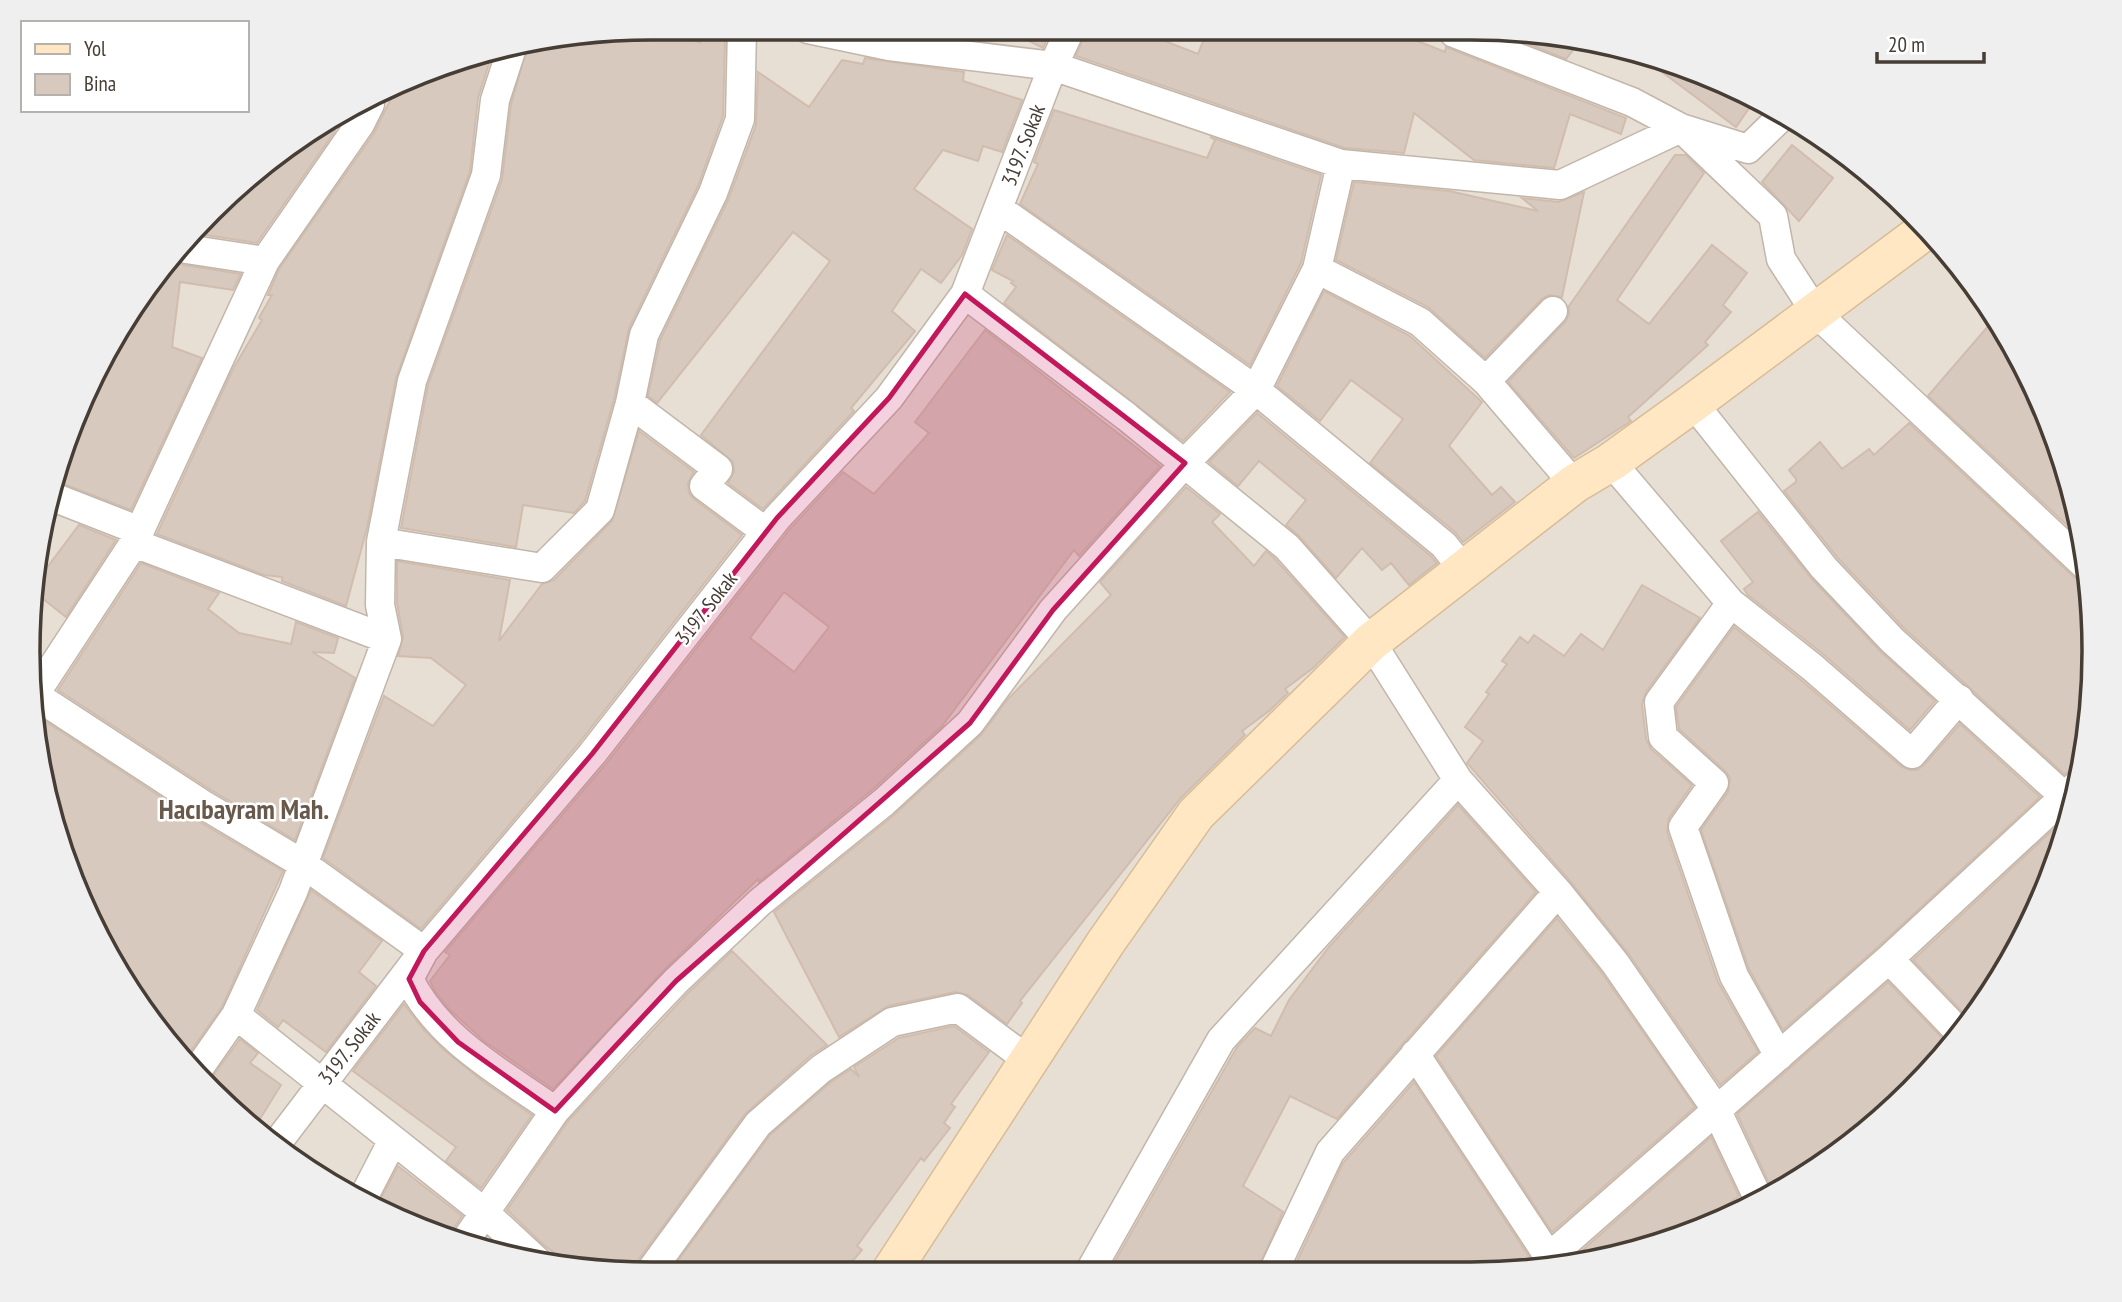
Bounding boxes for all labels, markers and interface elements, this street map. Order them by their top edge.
legend [21,21,248,112]
scale bar [1877,21,1984,65]
text: 20 m [1888,31,1925,58]
text: Yol [84,35,106,62]
text: Bina [84,70,116,97]
street label: 3197. Sokak [995,100,1051,190]
street label: 3197. Sokak [669,566,743,650]
district label: Hacıbayram Mah. [159,790,329,827]
street label: 3197. Sokak [312,1006,386,1090]

